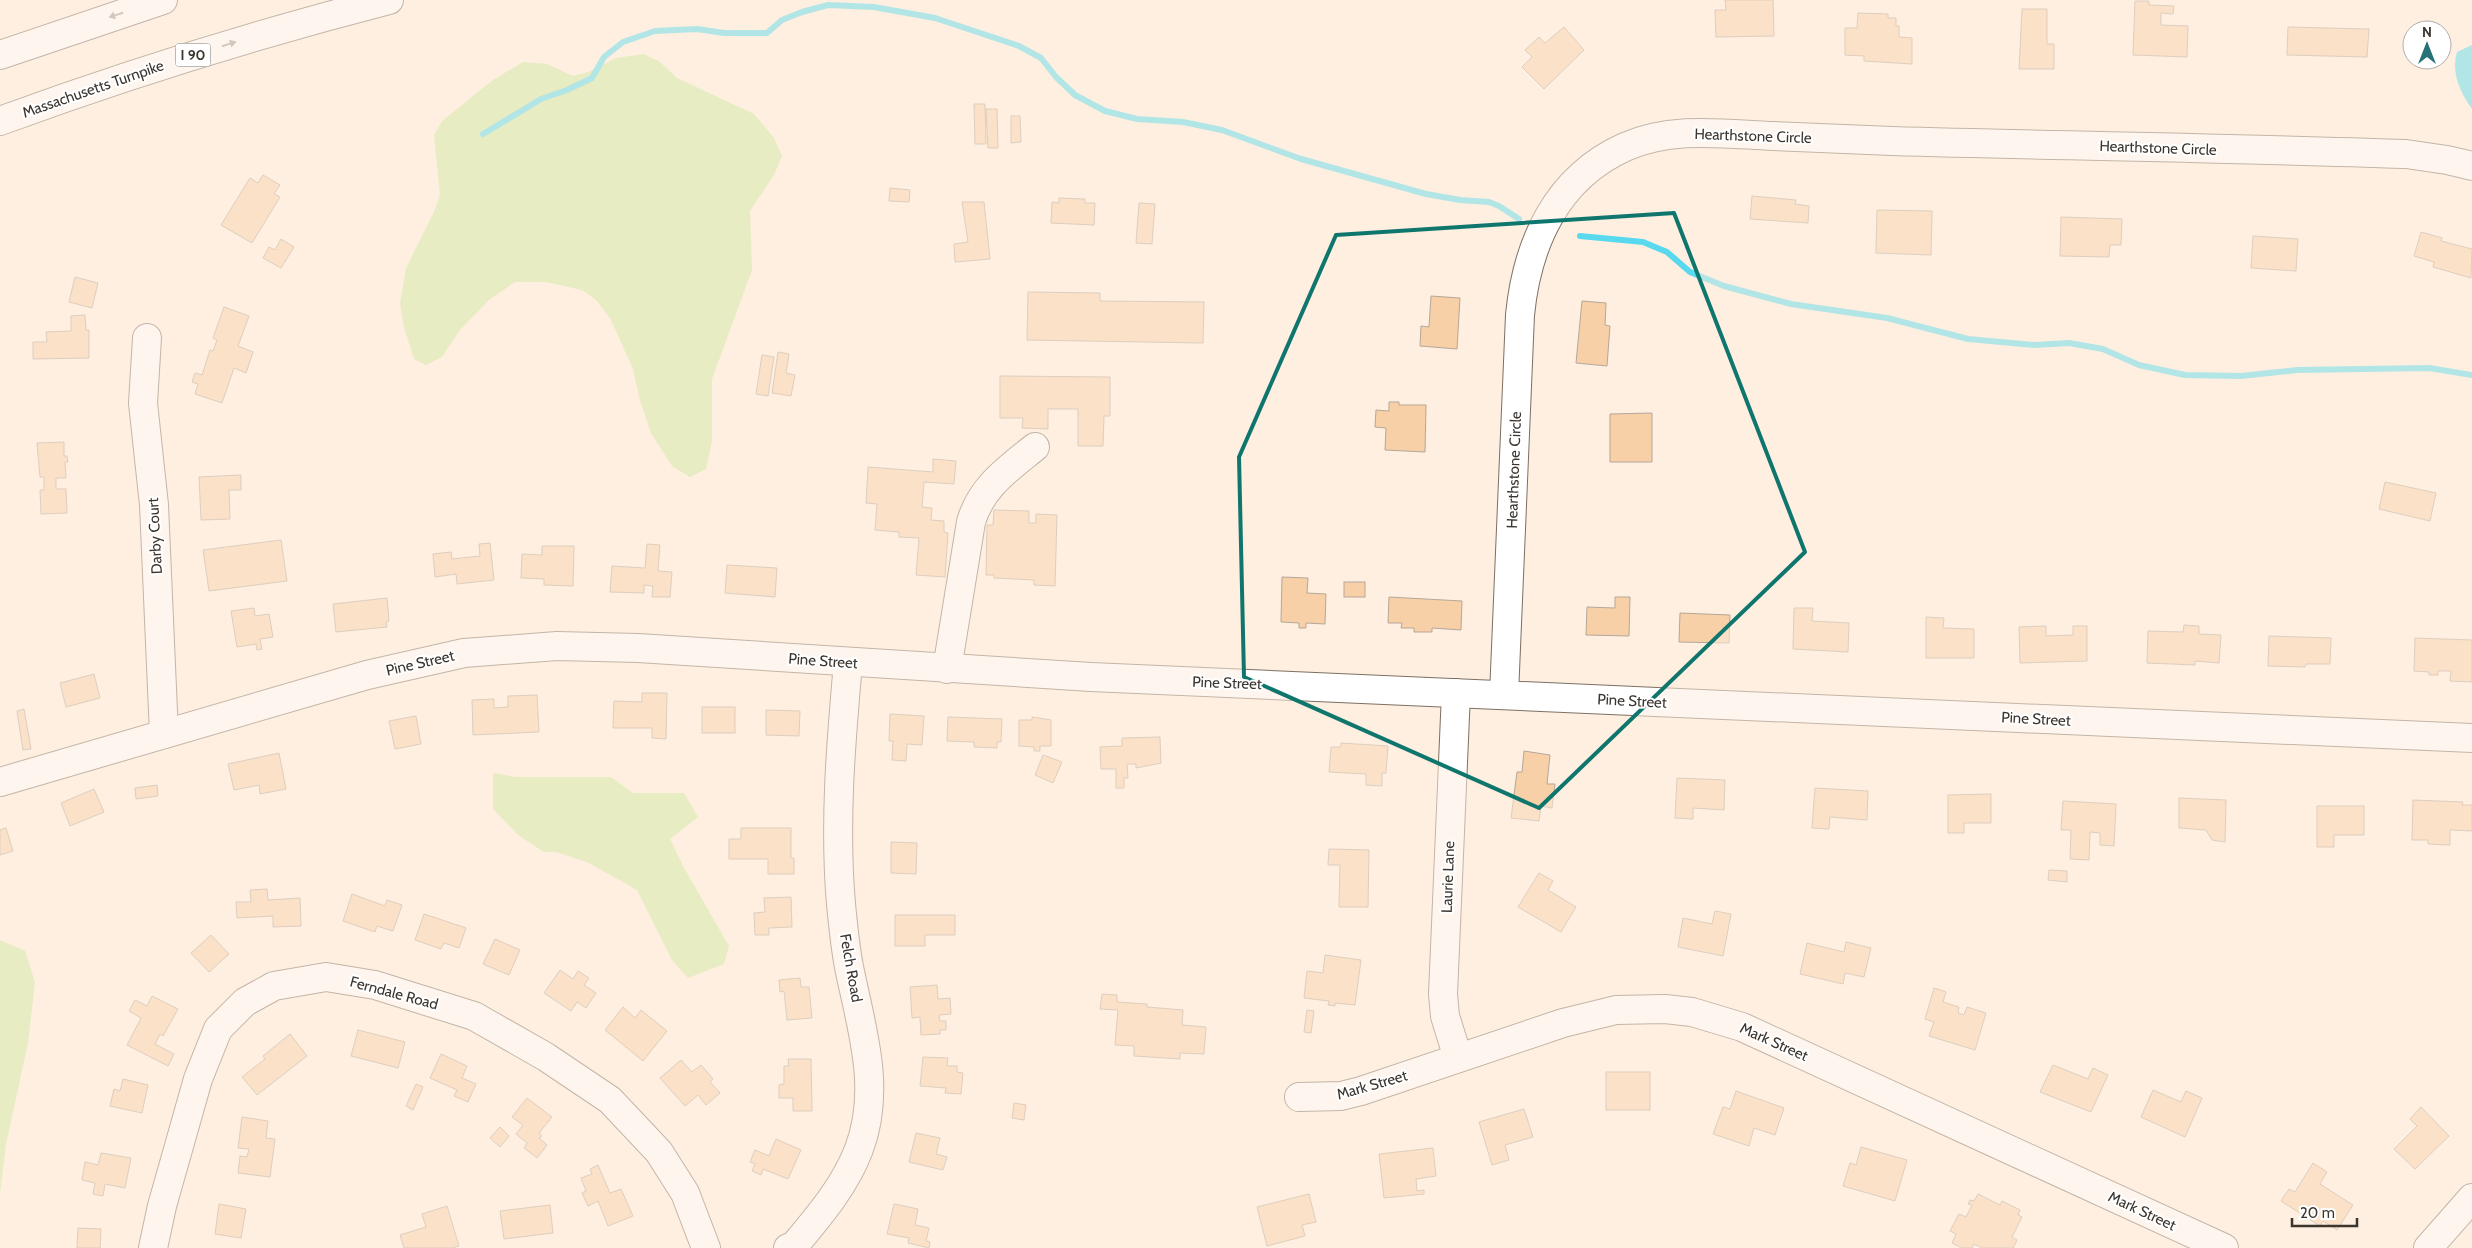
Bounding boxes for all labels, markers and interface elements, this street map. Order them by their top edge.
one-way arrow [109,12,124,19]
north arrow [2402,20,2452,70]
text: N [2422,23,2432,41]
one-way arrow [221,39,236,47]
road number: I 90 [176,44,210,66]
street label: Massachusetts Turnpike [20,56,166,122]
street label: Hearthstone Circle [1694,125,1812,147]
street label: Hearthstone Circle [2099,137,2217,159]
street label: Hearthstone Circle [1503,411,1525,529]
street label: Darby Court [144,497,166,575]
street label: Pine Street [384,646,456,680]
street label: Pine Street [788,650,858,672]
street label: Pine Street [1192,673,1262,693]
street label: Pine Street [1597,690,1667,712]
street label: Pine Street [2001,708,2071,730]
street label: Laurie Lane [1438,840,1458,913]
street label: Felch Road [836,932,866,1004]
street label: Ferndale Road [348,973,440,1013]
street label: Mark Street [1737,1019,1811,1065]
street label: Mark Street [1335,1066,1409,1104]
street label: Mark Street [2105,1187,2179,1235]
scale bar [2292,1196,2357,1228]
text: 20 m [2300,1204,2335,1222]

